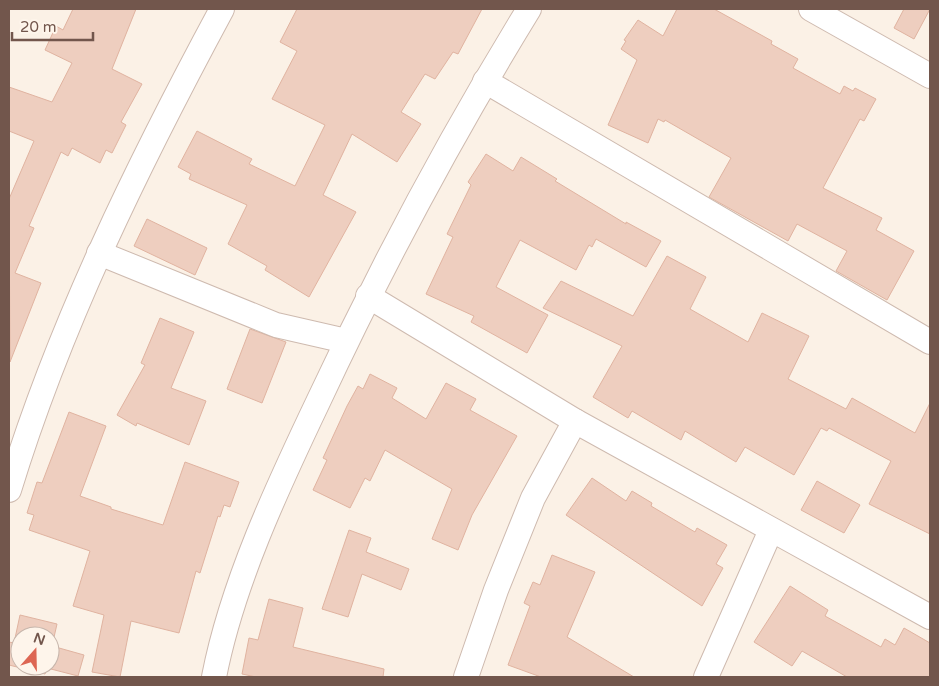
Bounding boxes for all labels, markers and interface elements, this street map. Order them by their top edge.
scale bar [12,10,94,42]
text: 20 m [20,18,57,36]
north arrow [10,626,60,676]
text: N [31,629,47,649]

